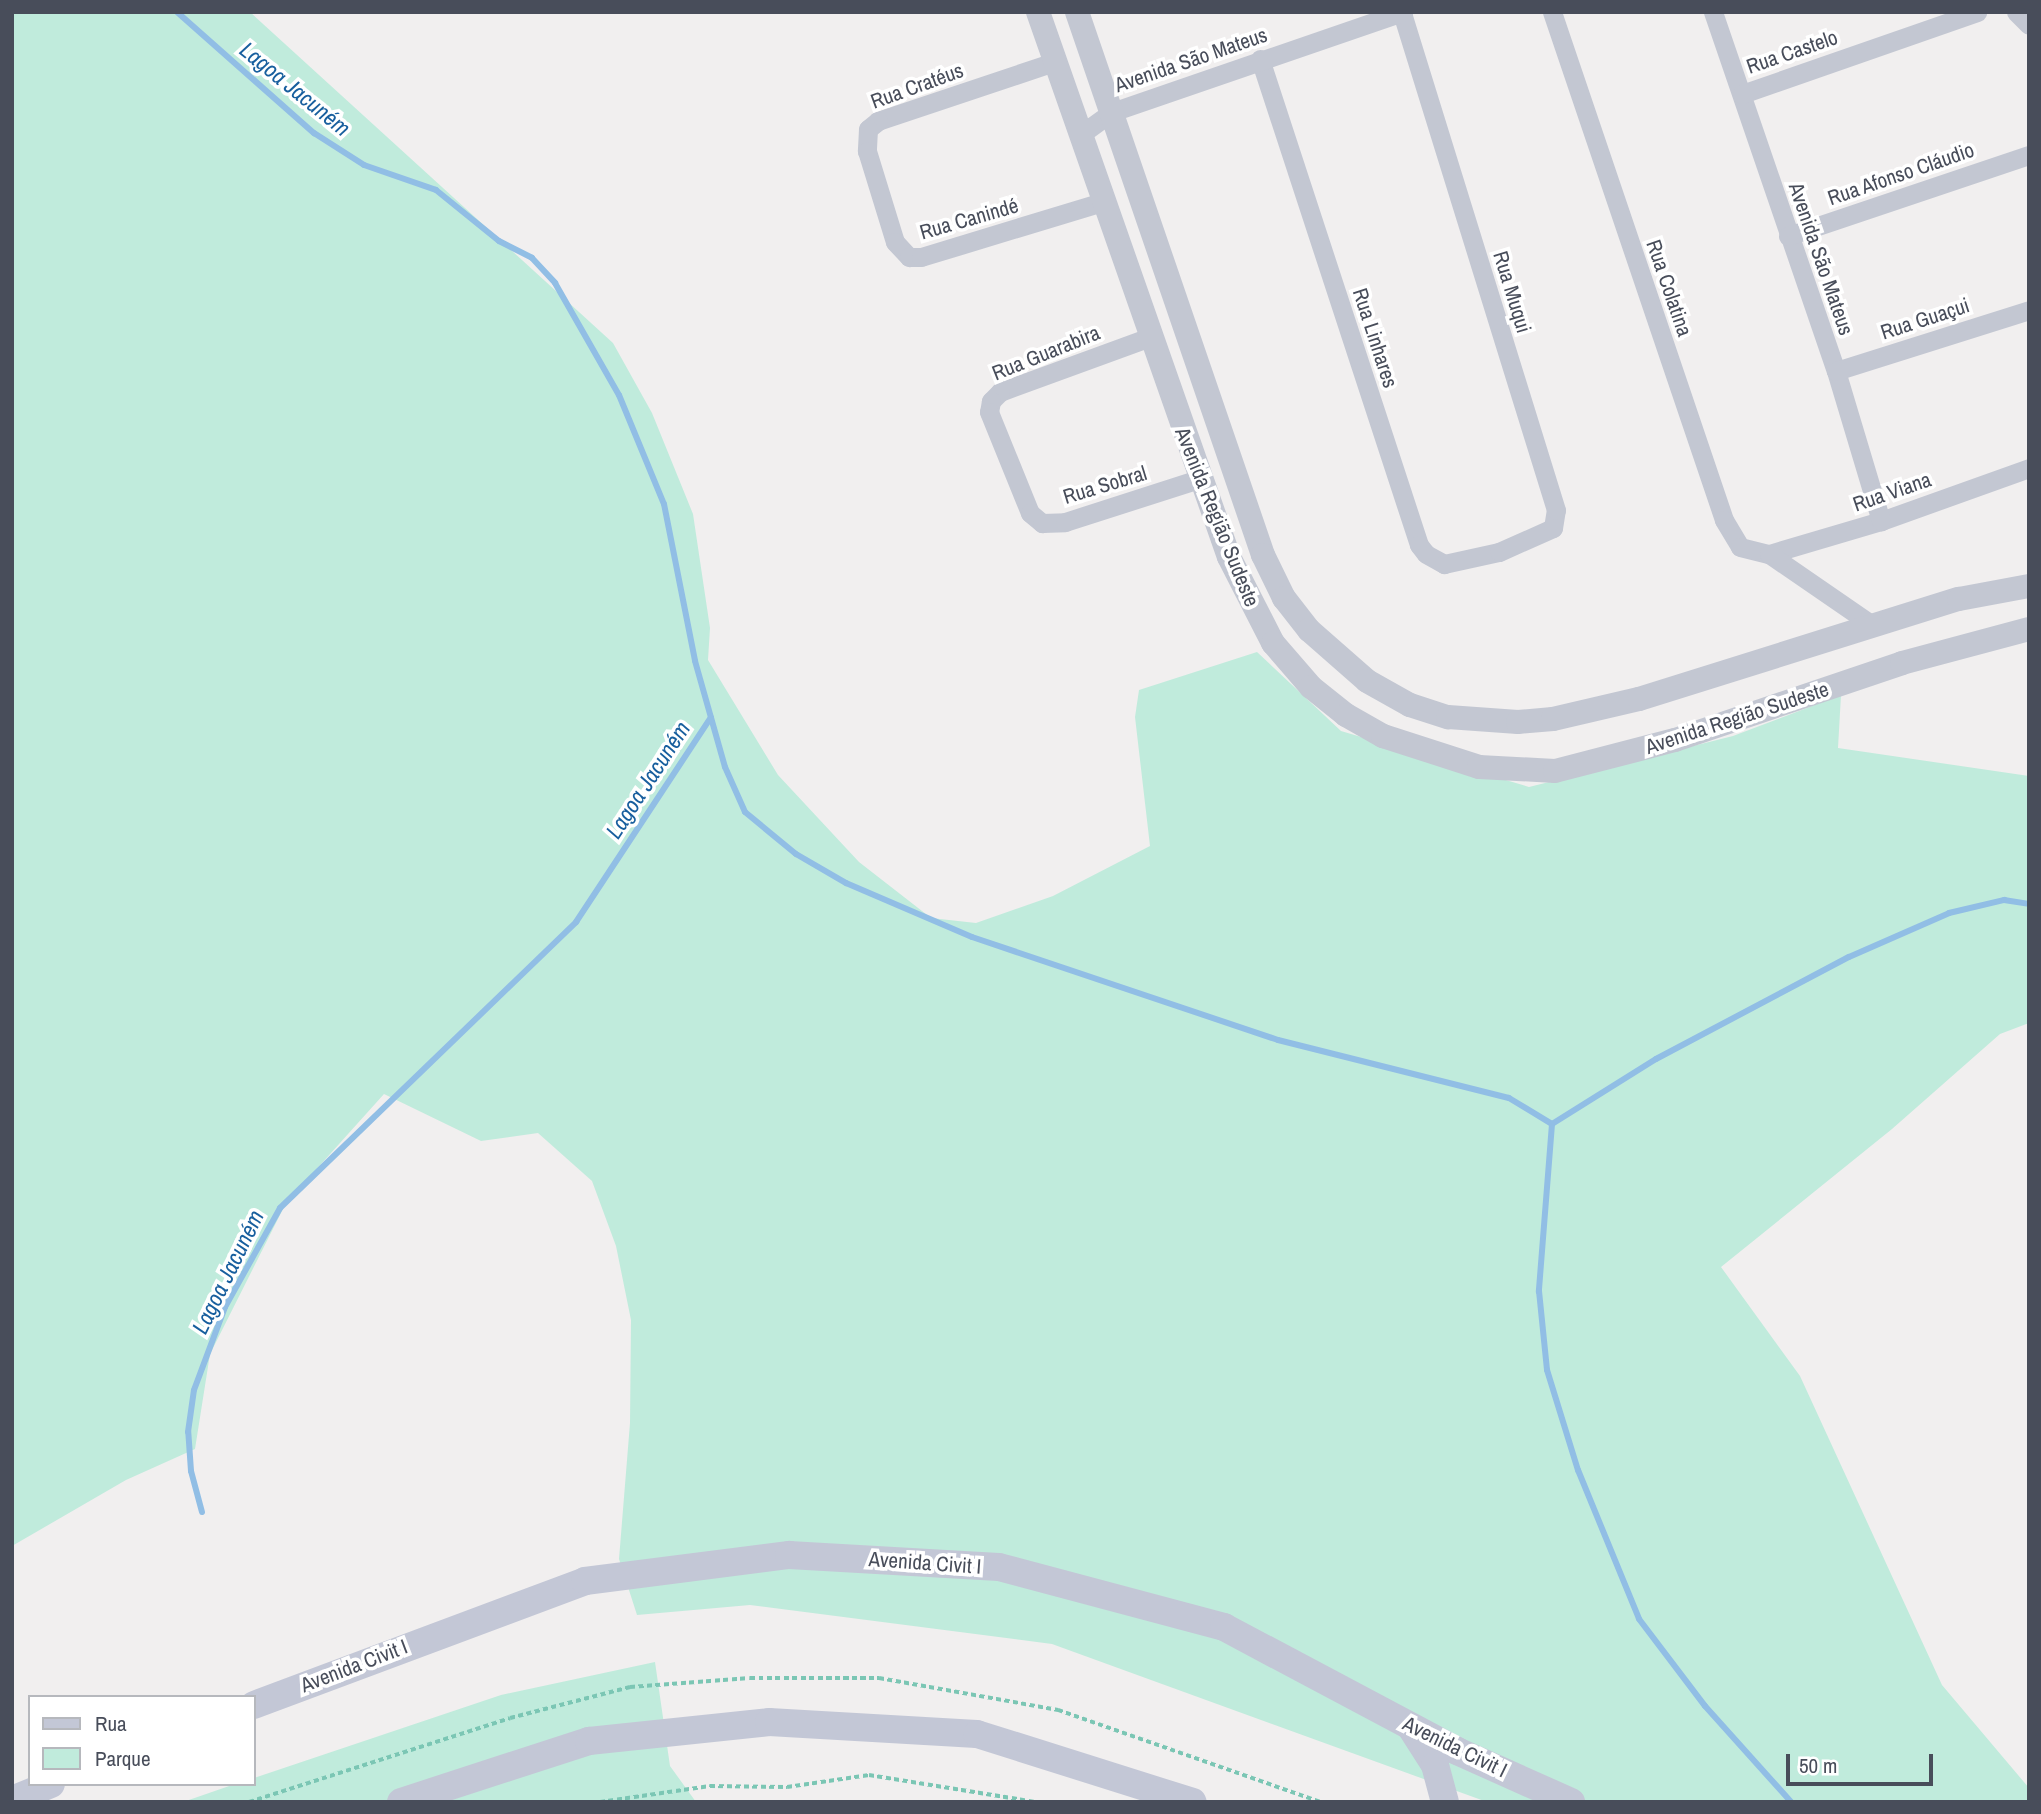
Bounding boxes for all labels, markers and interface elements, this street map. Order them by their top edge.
street label: Avenida São Mateus [1111,22,1271,98]
street label: Rua Castelo [1743,25,1841,79]
water label: Lagoa Jacuném [234,36,356,142]
street label: Rua Cratéus [867,58,967,114]
street label: Rua Afonso Cláudio [1824,137,1978,211]
street label: Avenida São Mateus [1783,179,1859,339]
street label: Rua Canindé [917,193,1021,245]
street label: Rua Colatina [1641,236,1697,340]
street label: Rua Muqui [1488,248,1536,336]
street label: Rua Linhares [1347,285,1403,391]
street label: Rua Guaçui [1877,293,1973,345]
street label: Rua Guarabira [988,320,1104,386]
street label: Avenida Região Sudeste [1170,424,1264,610]
street label: Rua Sobral [1060,460,1150,510]
street label: Rua Viana [1850,467,1934,517]
street label: Avenida Região Sudeste [1642,676,1832,760]
water label: Lagoa Jacuném [600,716,696,844]
water label: Lagoa Jacuném [186,1206,270,1338]
street label: Avenida Civit I [868,1547,982,1579]
street label: Avenida Civit I [297,1634,411,1698]
legend [28,1695,256,1786]
text: Rua [95,1709,127,1738]
street label: Avenida Civit I [1399,1711,1511,1783]
scale bar [1789,1741,1936,1785]
text: Parque [95,1744,151,1773]
text: 50 m [1799,1751,1837,1780]

